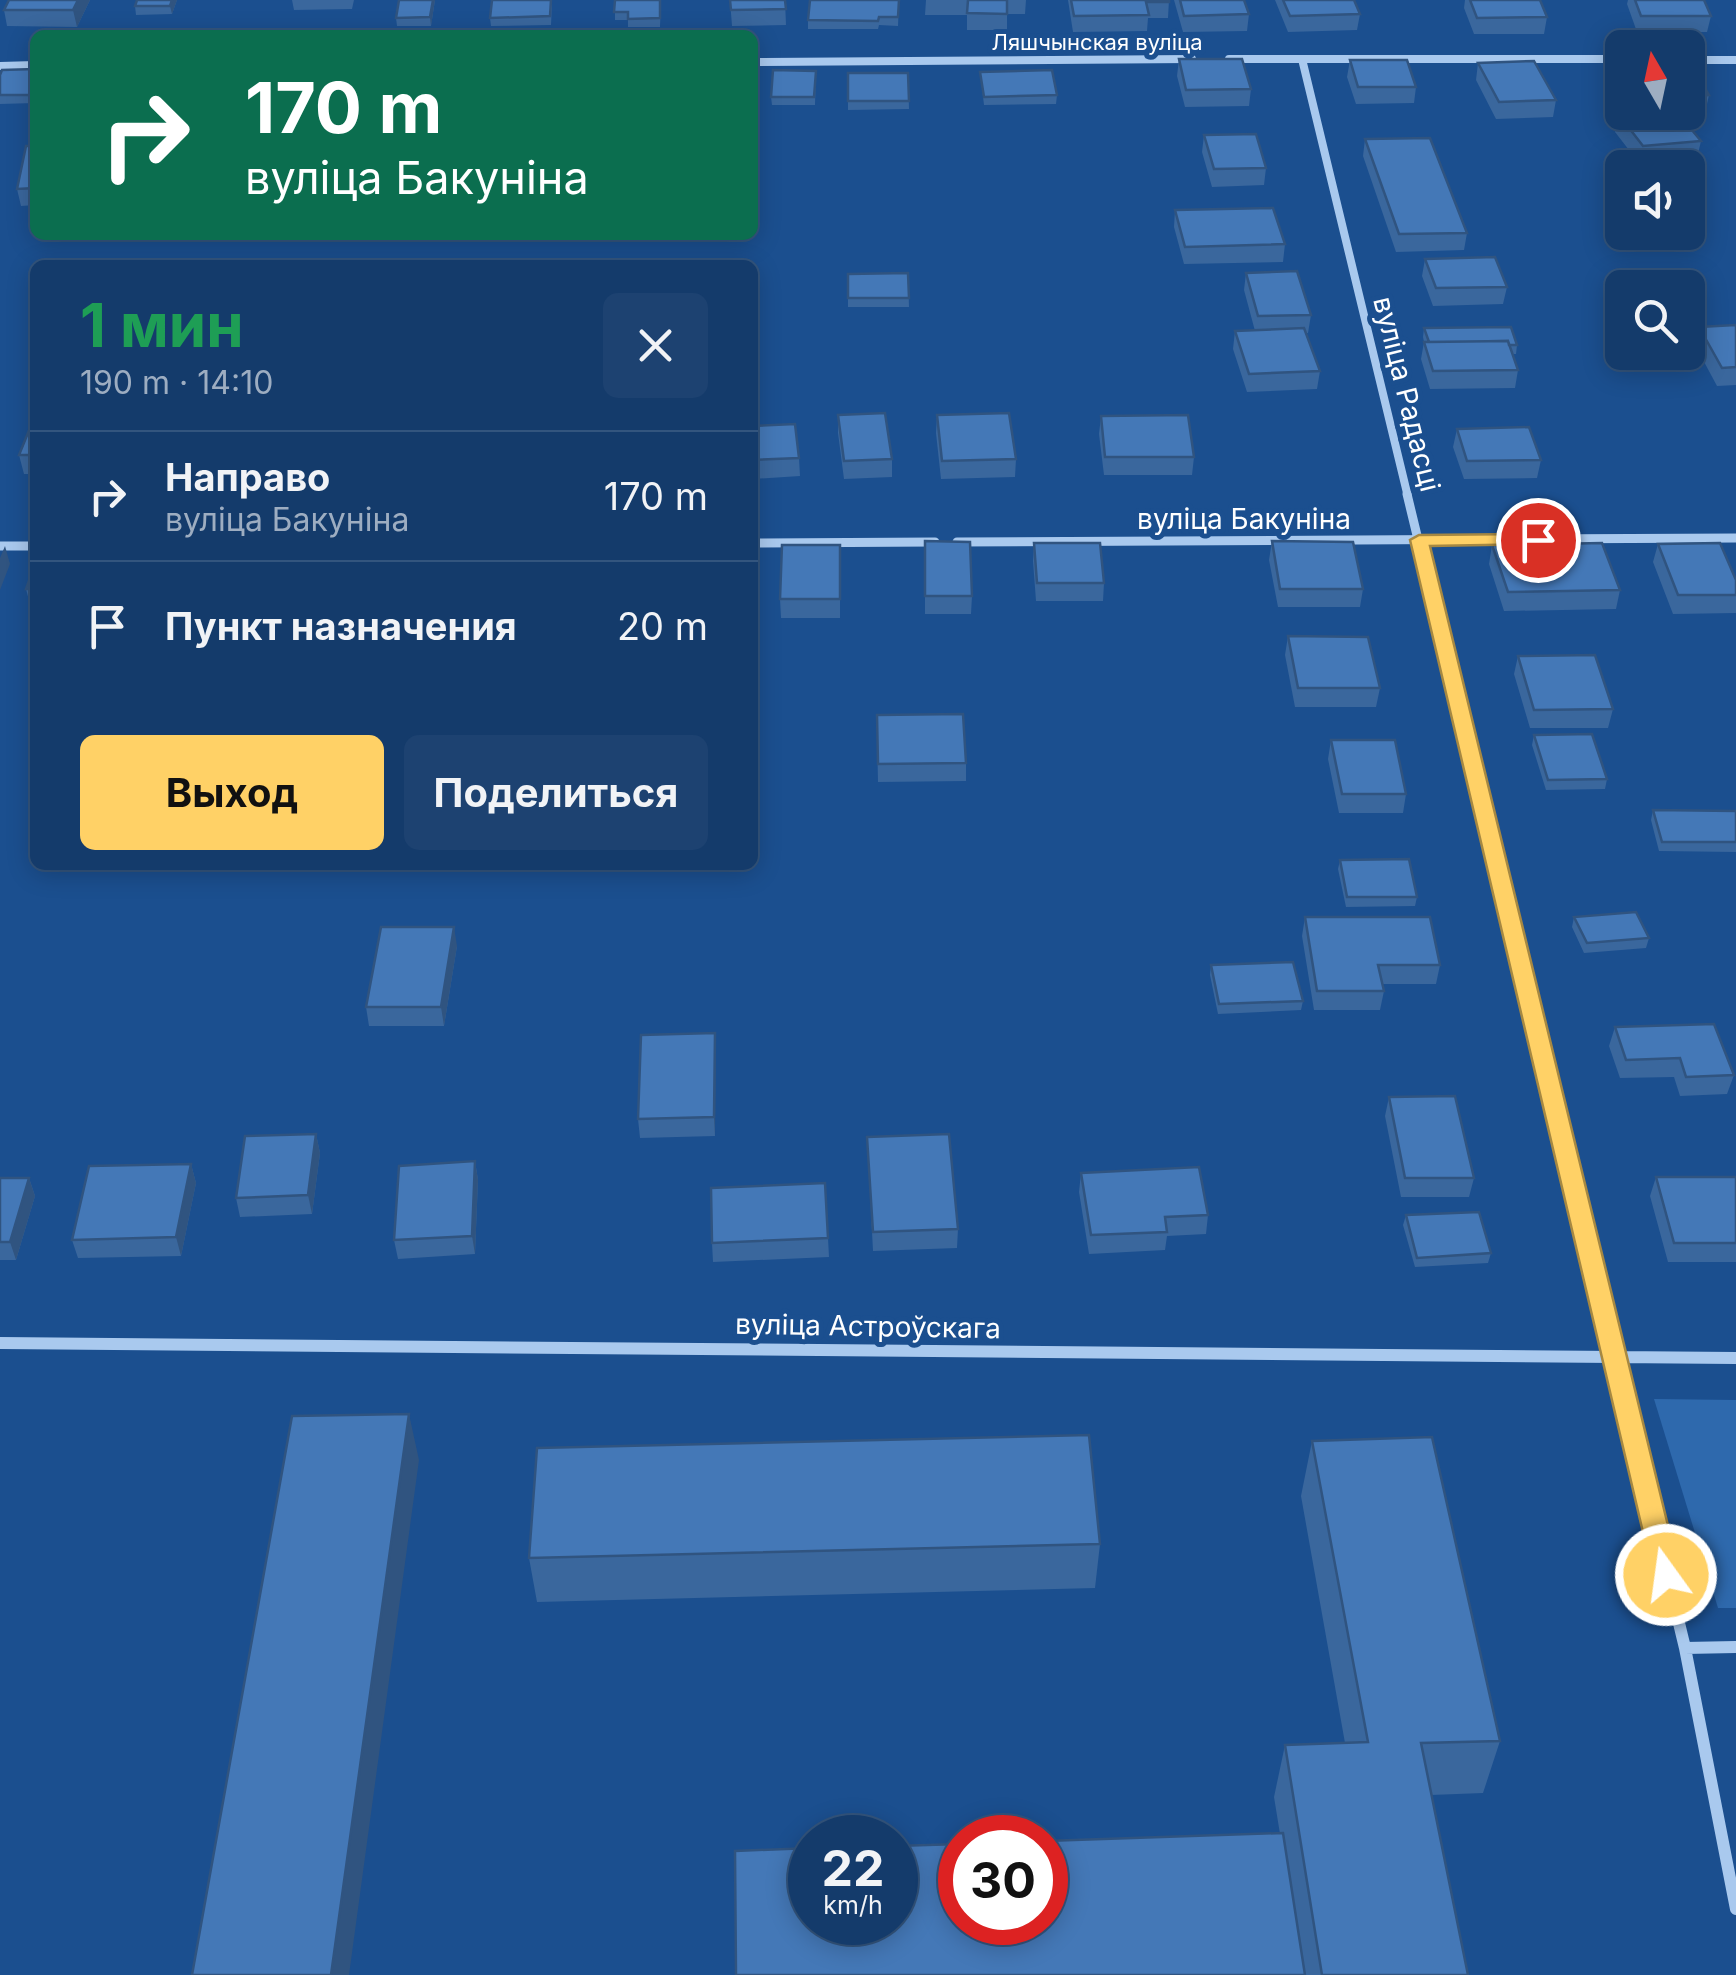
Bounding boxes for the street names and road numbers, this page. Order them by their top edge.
street label: Ляшчынская вуліца [991,29,1203,55]
street label: вуліца Радасці [1366,293,1448,495]
street label: вуліца Бакуніна [1137,502,1351,536]
street label: вуліца Астроўскага [735,1307,1001,1345]

